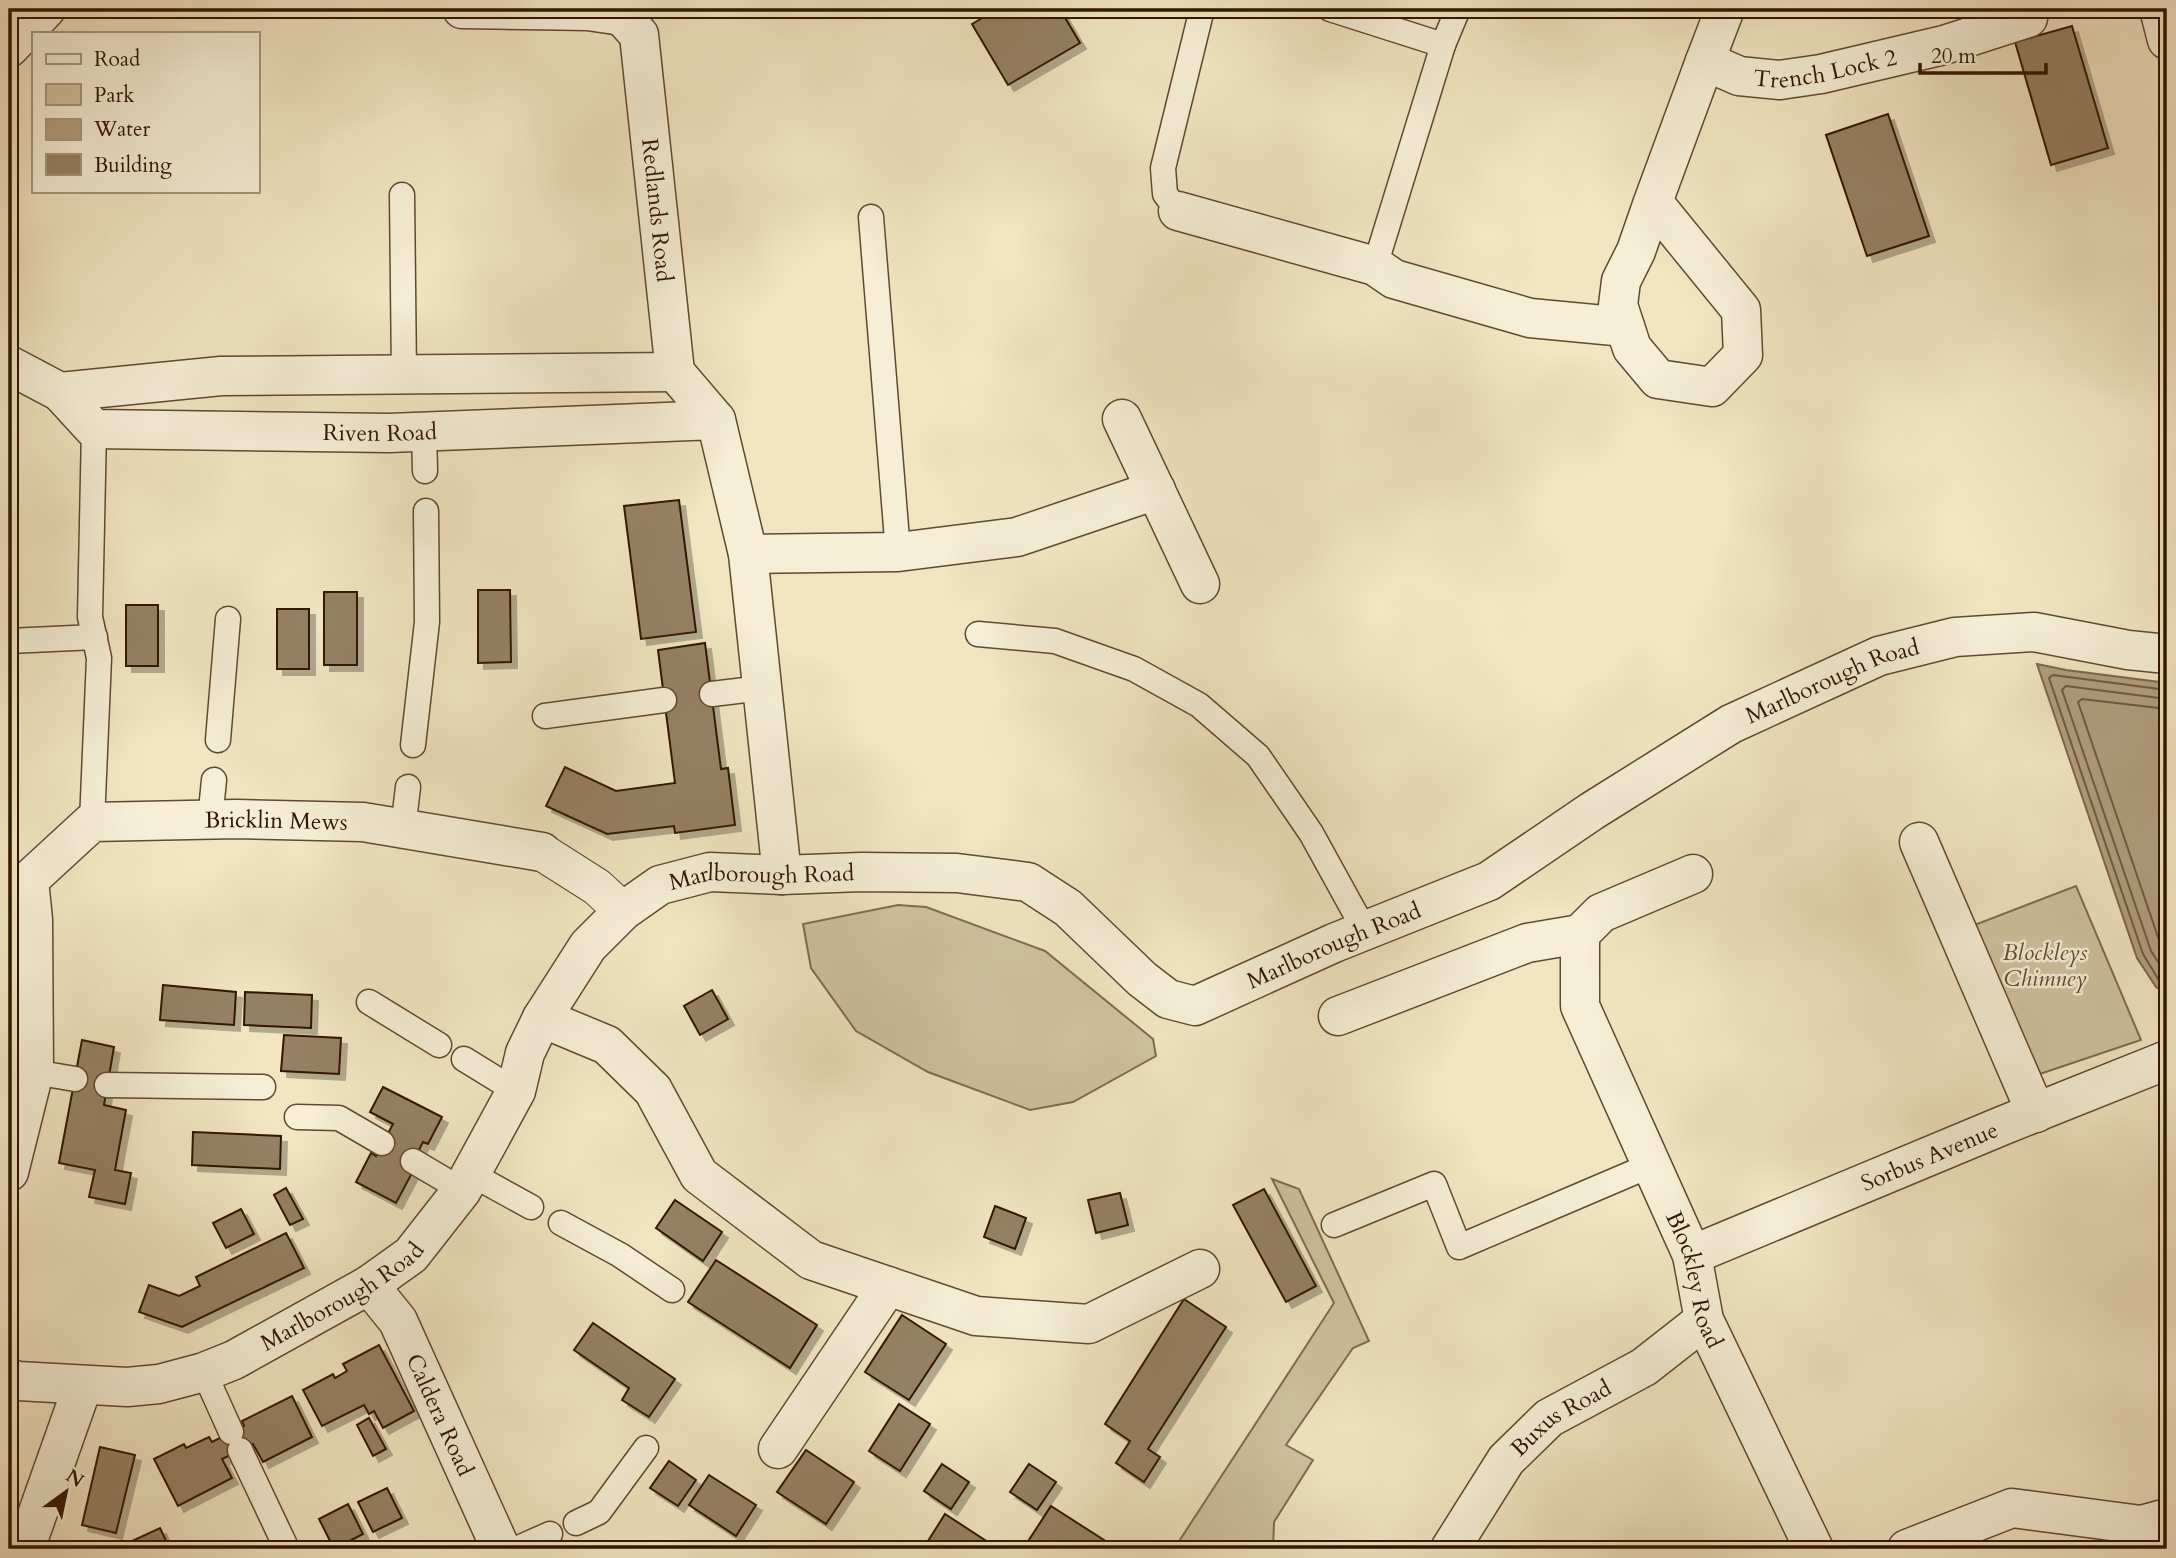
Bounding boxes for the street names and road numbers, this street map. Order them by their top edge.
street label: Trench Lock 2 [1752,42,1900,96]
street label: Redlands Road [634,137,680,284]
street label: Riven Road [322,416,438,449]
street label: Marlborough Road [1740,631,1923,731]
street label: Bricklin Mews [204,804,348,838]
street label: Marlborough Road [665,857,856,898]
street label: Marlborough Road [1242,895,1426,997]
street label: Sorbus Avenue [1856,1114,2003,1199]
street label: Blockley Road [1658,1206,1731,1354]
street label: Marlborough Road [255,1235,432,1358]
street label: Caldera Road [399,1349,481,1482]
street label: Buxus Road [1504,1372,1617,1463]

